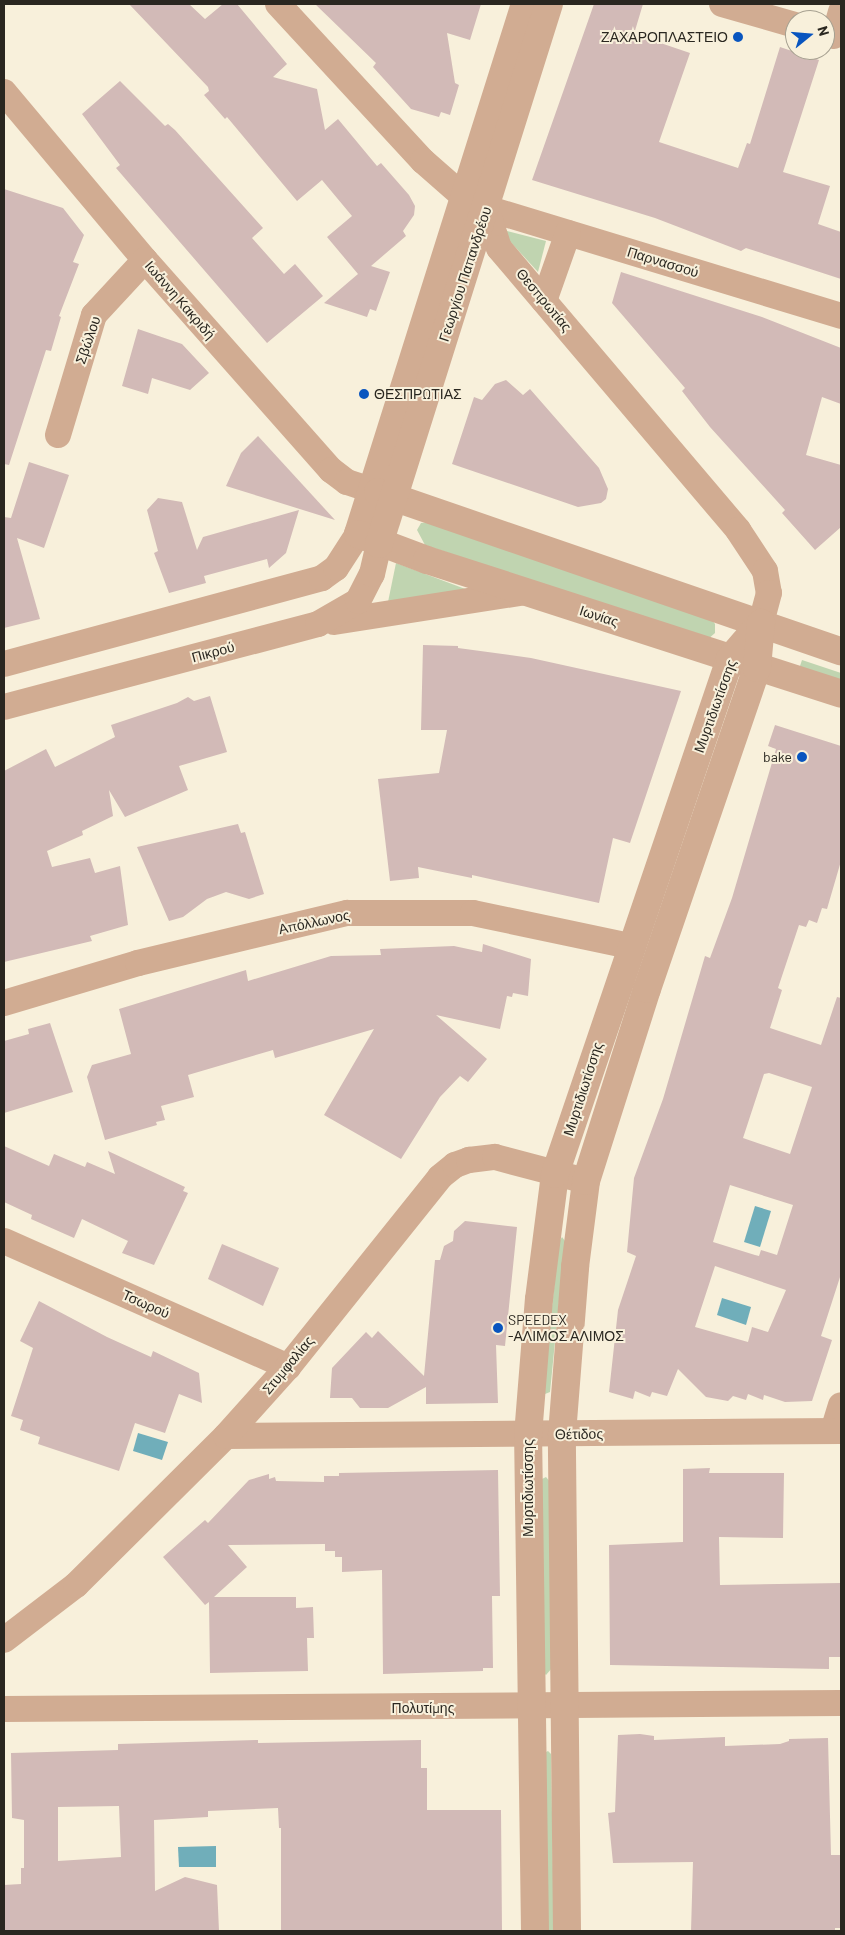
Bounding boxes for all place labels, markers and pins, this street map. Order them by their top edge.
place label: ΖΑΧΑΡΟΠΛΑΣΤΕΙΟ [601,29,728,45]
marker: ΖΑΧΑΡΟΠΛΑΣΤΕΙΟ [732,31,744,43]
place label: ΘΕΣΠΡΩΤΙΑΣ [374,386,462,402]
marker: ΘΕΣΠΡΩΤΙΑΣ [358,388,370,400]
place label: bake [763,749,792,765]
marker: bake [796,751,808,763]
place label: SPEEDEX -ΑΛΙΜΟΣ ΑΛΙΜΟΣ [508,1312,624,1344]
marker: SPEEDEX -ΑΛΙΜΟΣ ΑΛΙΜΟΣ [492,1322,504,1334]

